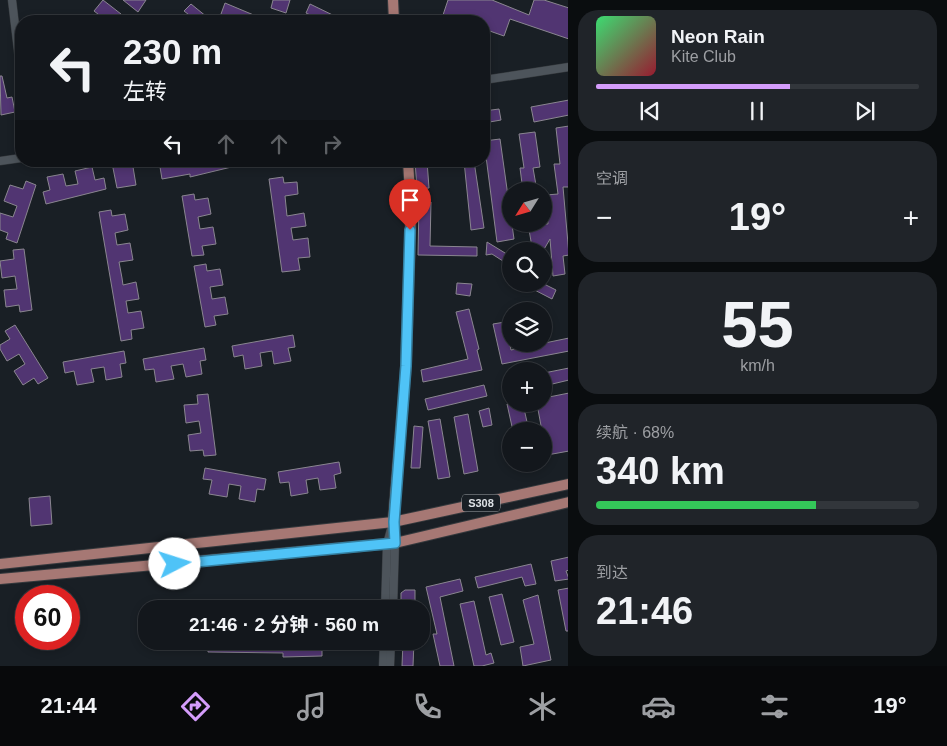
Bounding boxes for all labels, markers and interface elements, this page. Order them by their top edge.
text: Neon Rain [671,26,765,47]
text: 230 m [123,32,222,71]
icon: left [40,35,105,100]
text: Kite Club [671,48,736,65]
text: 左转 [123,79,167,104]
icon: previous [636,97,664,125]
icon: pause [743,97,771,125]
icon: next [851,97,879,125]
icon: left [159,130,187,158]
icon: ahead [212,130,240,158]
icon: ahead [265,130,293,158]
icon: right [318,130,346,158]
text: 空调 [596,170,628,187]
pin [389,179,431,230]
north arrow [502,182,552,232]
map controls [502,182,552,472]
icon: arrive [396,186,424,214]
text: 19° [729,196,786,238]
text: − [596,202,612,233]
text: + [903,202,919,233]
button: search [502,242,552,292]
text: 55 [721,288,794,361]
button: layers [502,302,552,352]
text: km/h [740,357,775,374]
button: + [502,362,552,412]
button: − [502,422,552,472]
text: 续航 · 68% [596,424,674,441]
text: 340 km [596,450,725,492]
road number: S308 [462,494,500,512]
position arrow [148,537,200,589]
text: 到达 [596,564,628,581]
speed limit sign: 60 [15,585,80,650]
text: 21:46 [596,590,693,632]
text: 21:46 · 2 分钟 · 560 m [189,614,379,635]
icon: directions [178,689,213,724]
icon: music [294,689,329,724]
icon: phone [410,689,445,724]
icon: climate [525,689,560,724]
icon: car [641,689,676,724]
icon: filters [757,689,792,724]
text: 21:44 [40,693,97,718]
text: 19° [873,693,906,718]

